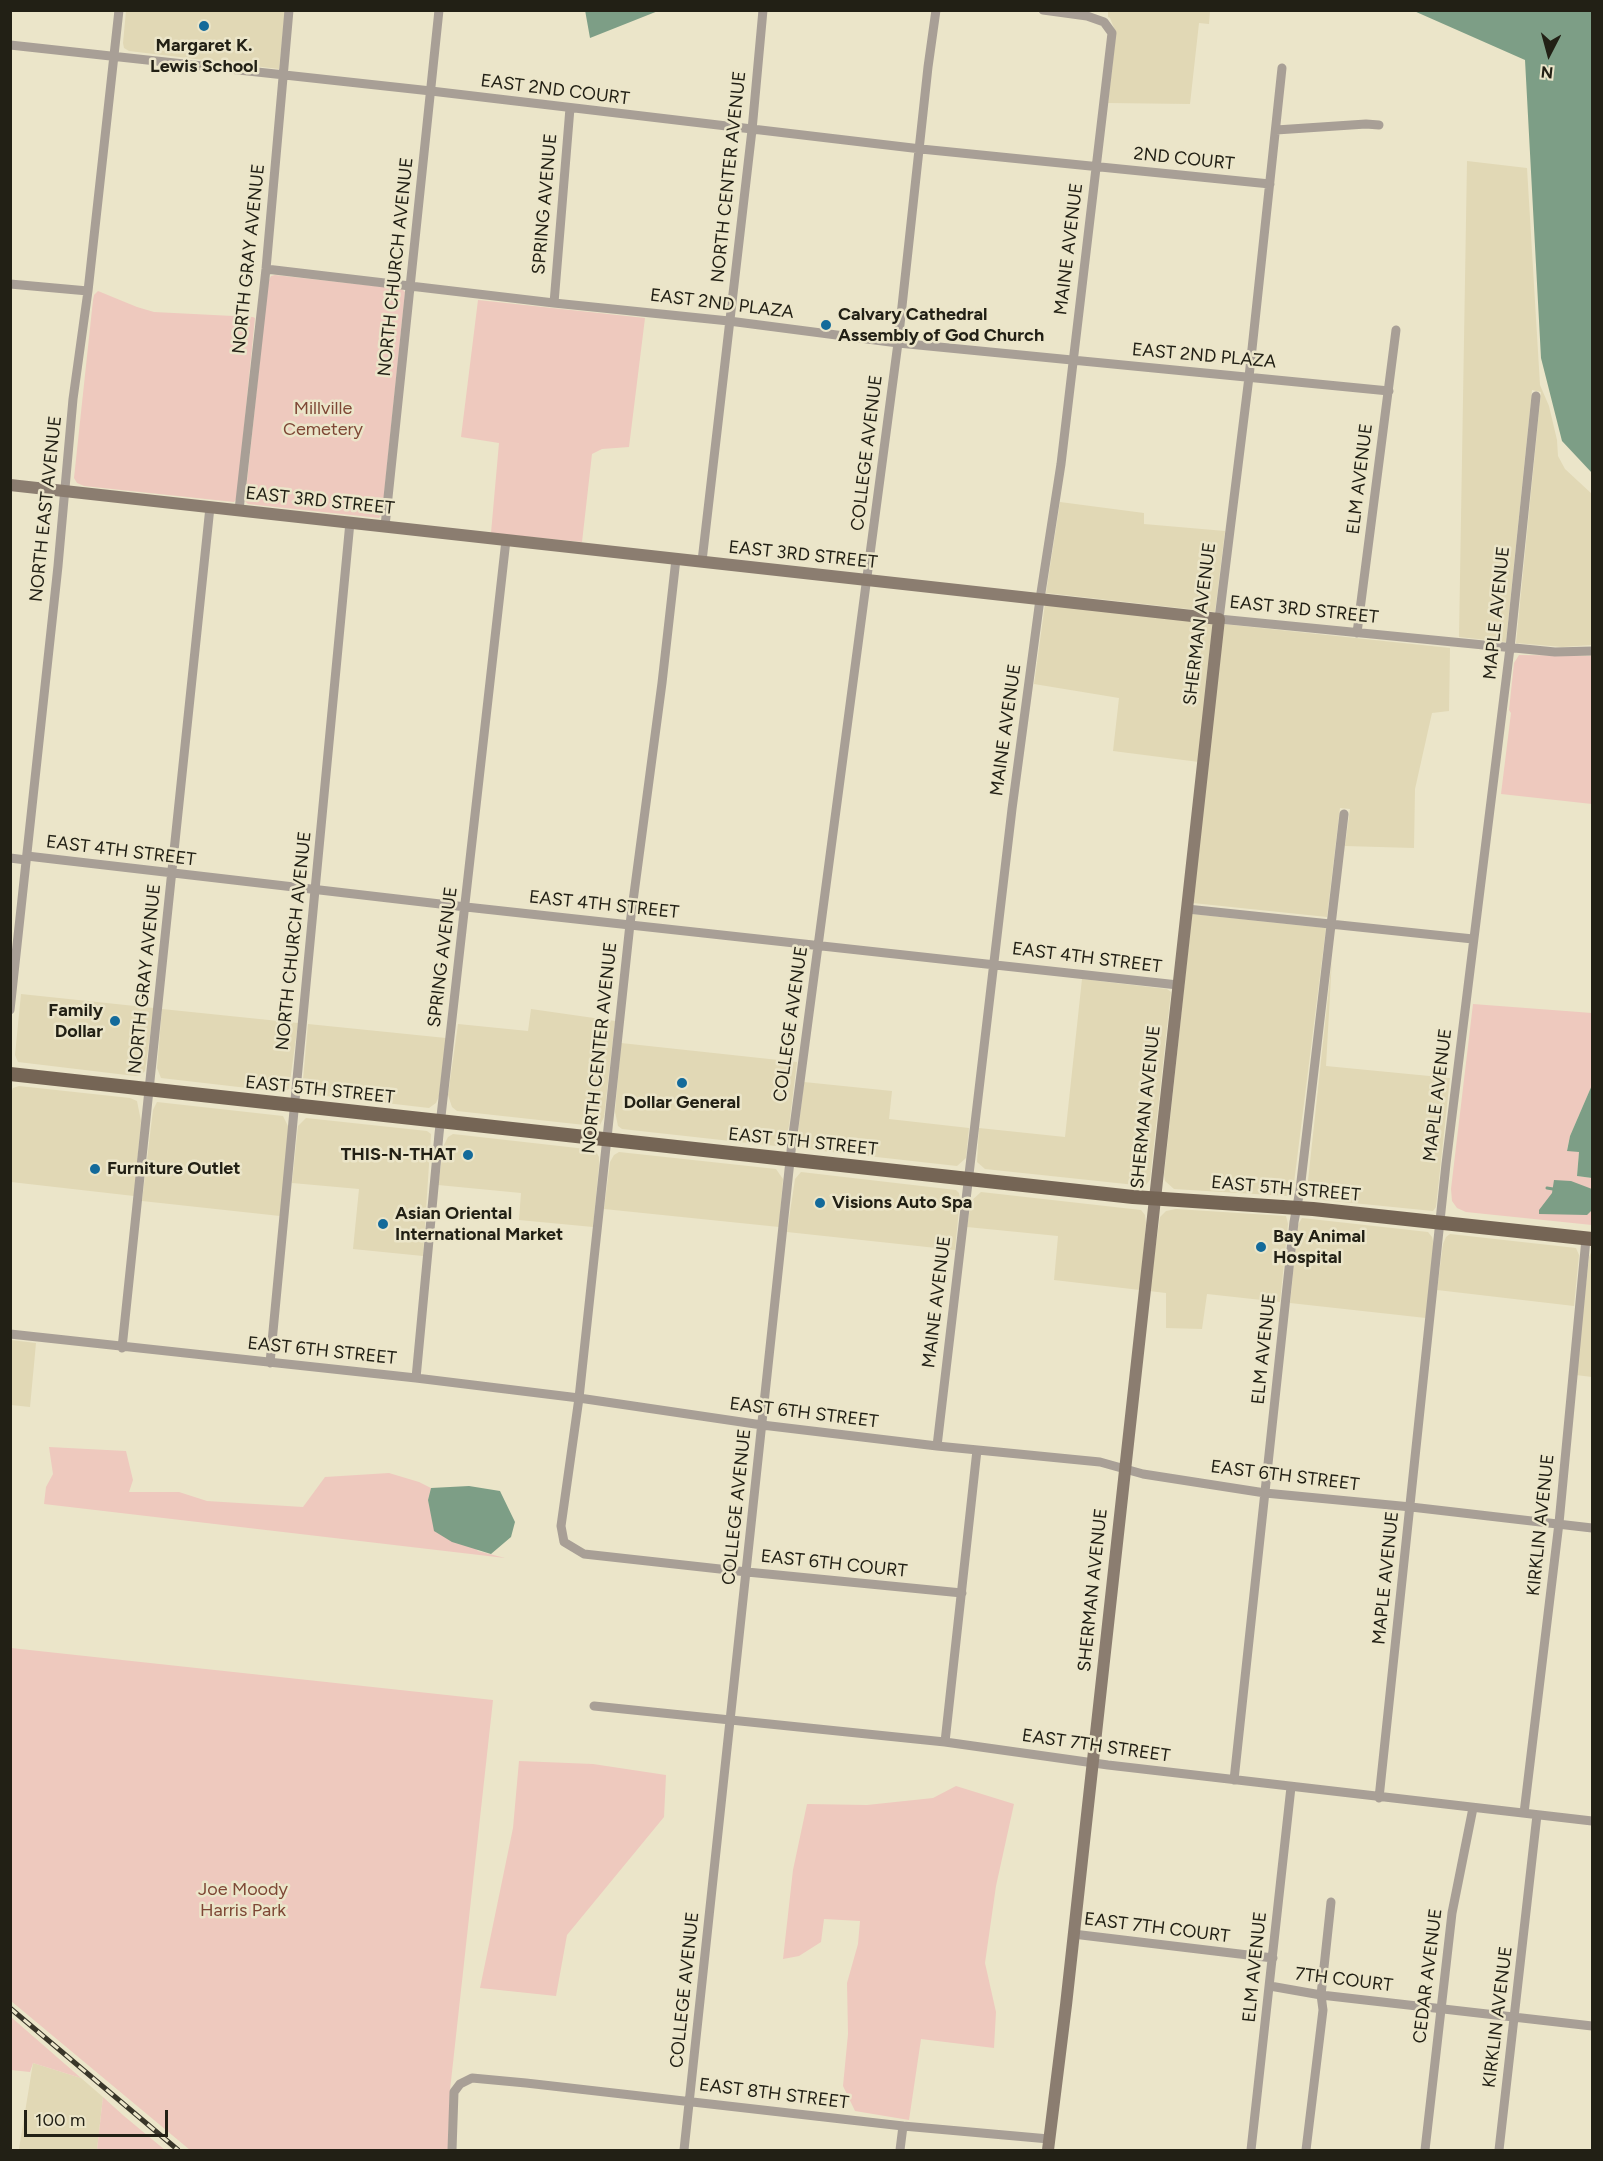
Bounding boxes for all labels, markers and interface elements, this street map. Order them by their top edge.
marker: Margaret K. Lewis School [197,19,211,33]
north arrow [1519,24,1579,84]
place label: Margaret K. Lewis School [150,35,258,78]
text: N [1540,62,1554,82]
street label: EAST 2ND COURT [479,70,631,110]
street label: NORTH CENTER AVENUE [707,70,751,284]
street label: SPRING AVENUE [528,133,562,275]
street label: 2ND COURT [1132,143,1236,175]
street label: NORTH CHURCH AVENUE [374,156,418,378]
street label: NORTH GRAY AVENUE [228,163,270,355]
street label: MAINE AVENUE [1050,182,1088,316]
street label: EAST 2ND PLAZA [649,284,795,324]
place label: Calvary Cathedral Assembly of God Church [838,304,1044,346]
marker: Calvary Cathedral Assembly of God Church [819,318,833,332]
street label: EAST 2ND PLAZA [1131,339,1277,373]
street label: COLLEGE AVENUE [847,374,887,532]
park label: Millville Cemetery [283,398,363,440]
street label: NORTH EAST AVENUE [25,415,67,603]
street label: ELM AVENUE [1342,422,1378,536]
street label: EAST 3RD STREET [244,482,396,520]
street label: EAST 3RD STREET [727,536,879,574]
street label: SHERMAN AVENUE [1179,541,1221,707]
street label: MAPLE AVENUE [1479,545,1515,681]
street label: EAST 3RD STREET [1228,591,1380,629]
street label: MAINE AVENUE [986,663,1026,797]
street label: NORTH CHURCH AVENUE [272,830,316,1052]
street label: EAST 4TH STREET [45,831,197,871]
street label: NORTH GRAY AVENUE [124,883,166,1075]
street label: SPRING AVENUE [424,885,462,1029]
street label: EAST 4TH STREET [528,886,680,924]
street label: EAST 4TH STREET [1011,938,1163,978]
street label: NORTH CENTER AVENUE [578,941,622,1155]
street label: COLLEGE AVENUE [769,945,813,1103]
place label: Family Dollar [48,1000,103,1042]
marker: Family Dollar [108,1014,122,1028]
street label: SHERMAN AVENUE [1127,1024,1165,1190]
street label: MAPLE AVENUE [1419,1027,1457,1163]
street label: EAST 5TH STREET [244,1071,396,1109]
marker: Dollar General [675,1076,689,1090]
place label: Dollar General [624,1092,740,1114]
street label: EAST 5TH STREET [727,1123,879,1161]
place label: THIS-N-THAT [341,1144,456,1166]
marker: THIS-N-THAT [461,1148,475,1162]
place label: Furniture Outlet [107,1158,241,1180]
marker: Furniture Outlet [88,1162,102,1176]
street label: EAST 5TH STREET [1210,1172,1362,1206]
place label: Visions Auto Spa [832,1192,972,1214]
marker: Visions Auto Spa [813,1196,827,1210]
place label: Asian Oriental International Market [395,1203,563,1246]
marker: Asian Oriental International Market [376,1217,390,1231]
place label: Bay Animal Hospital [1273,1226,1366,1268]
street label: MAINE AVENUE [918,1235,956,1369]
marker: Bay Animal Hospital [1254,1240,1268,1254]
street label: ELM AVENUE [1247,1292,1281,1406]
street label: EAST 6TH STREET [246,1332,398,1370]
street label: EAST 6TH STREET [728,1393,880,1433]
street label: COLLEGE AVENUE [718,1428,756,1586]
street label: KIRKLIN AVENUE [1523,1453,1559,1597]
street label: EAST 6TH STREET [1209,1456,1361,1496]
street label: SHERMAN AVENUE [1074,1507,1112,1673]
street label: MAPLE AVENUE [1368,1510,1404,1646]
street label: EAST 6TH COURT [760,1546,908,1582]
street label: EAST 7TH STREET [1021,1725,1171,1767]
park label: Joe Moody Harris Park [198,1879,288,1922]
street label: CEDAR AVENUE [1409,1907,1447,2045]
street label: EAST 7TH COURT [1083,1908,1231,1948]
street label: ELM AVENUE [1238,1910,1272,2024]
street label: COLLEGE AVENUE [666,1911,704,2069]
street label: KIRKLIN AVENUE [1479,1945,1517,2089]
street label: 7TH COURT [1294,1963,1394,1997]
street label: EAST 8TH STREET [698,2074,850,2114]
scale bar [27,2098,171,2136]
text: 100 m [35,2109,85,2131]

